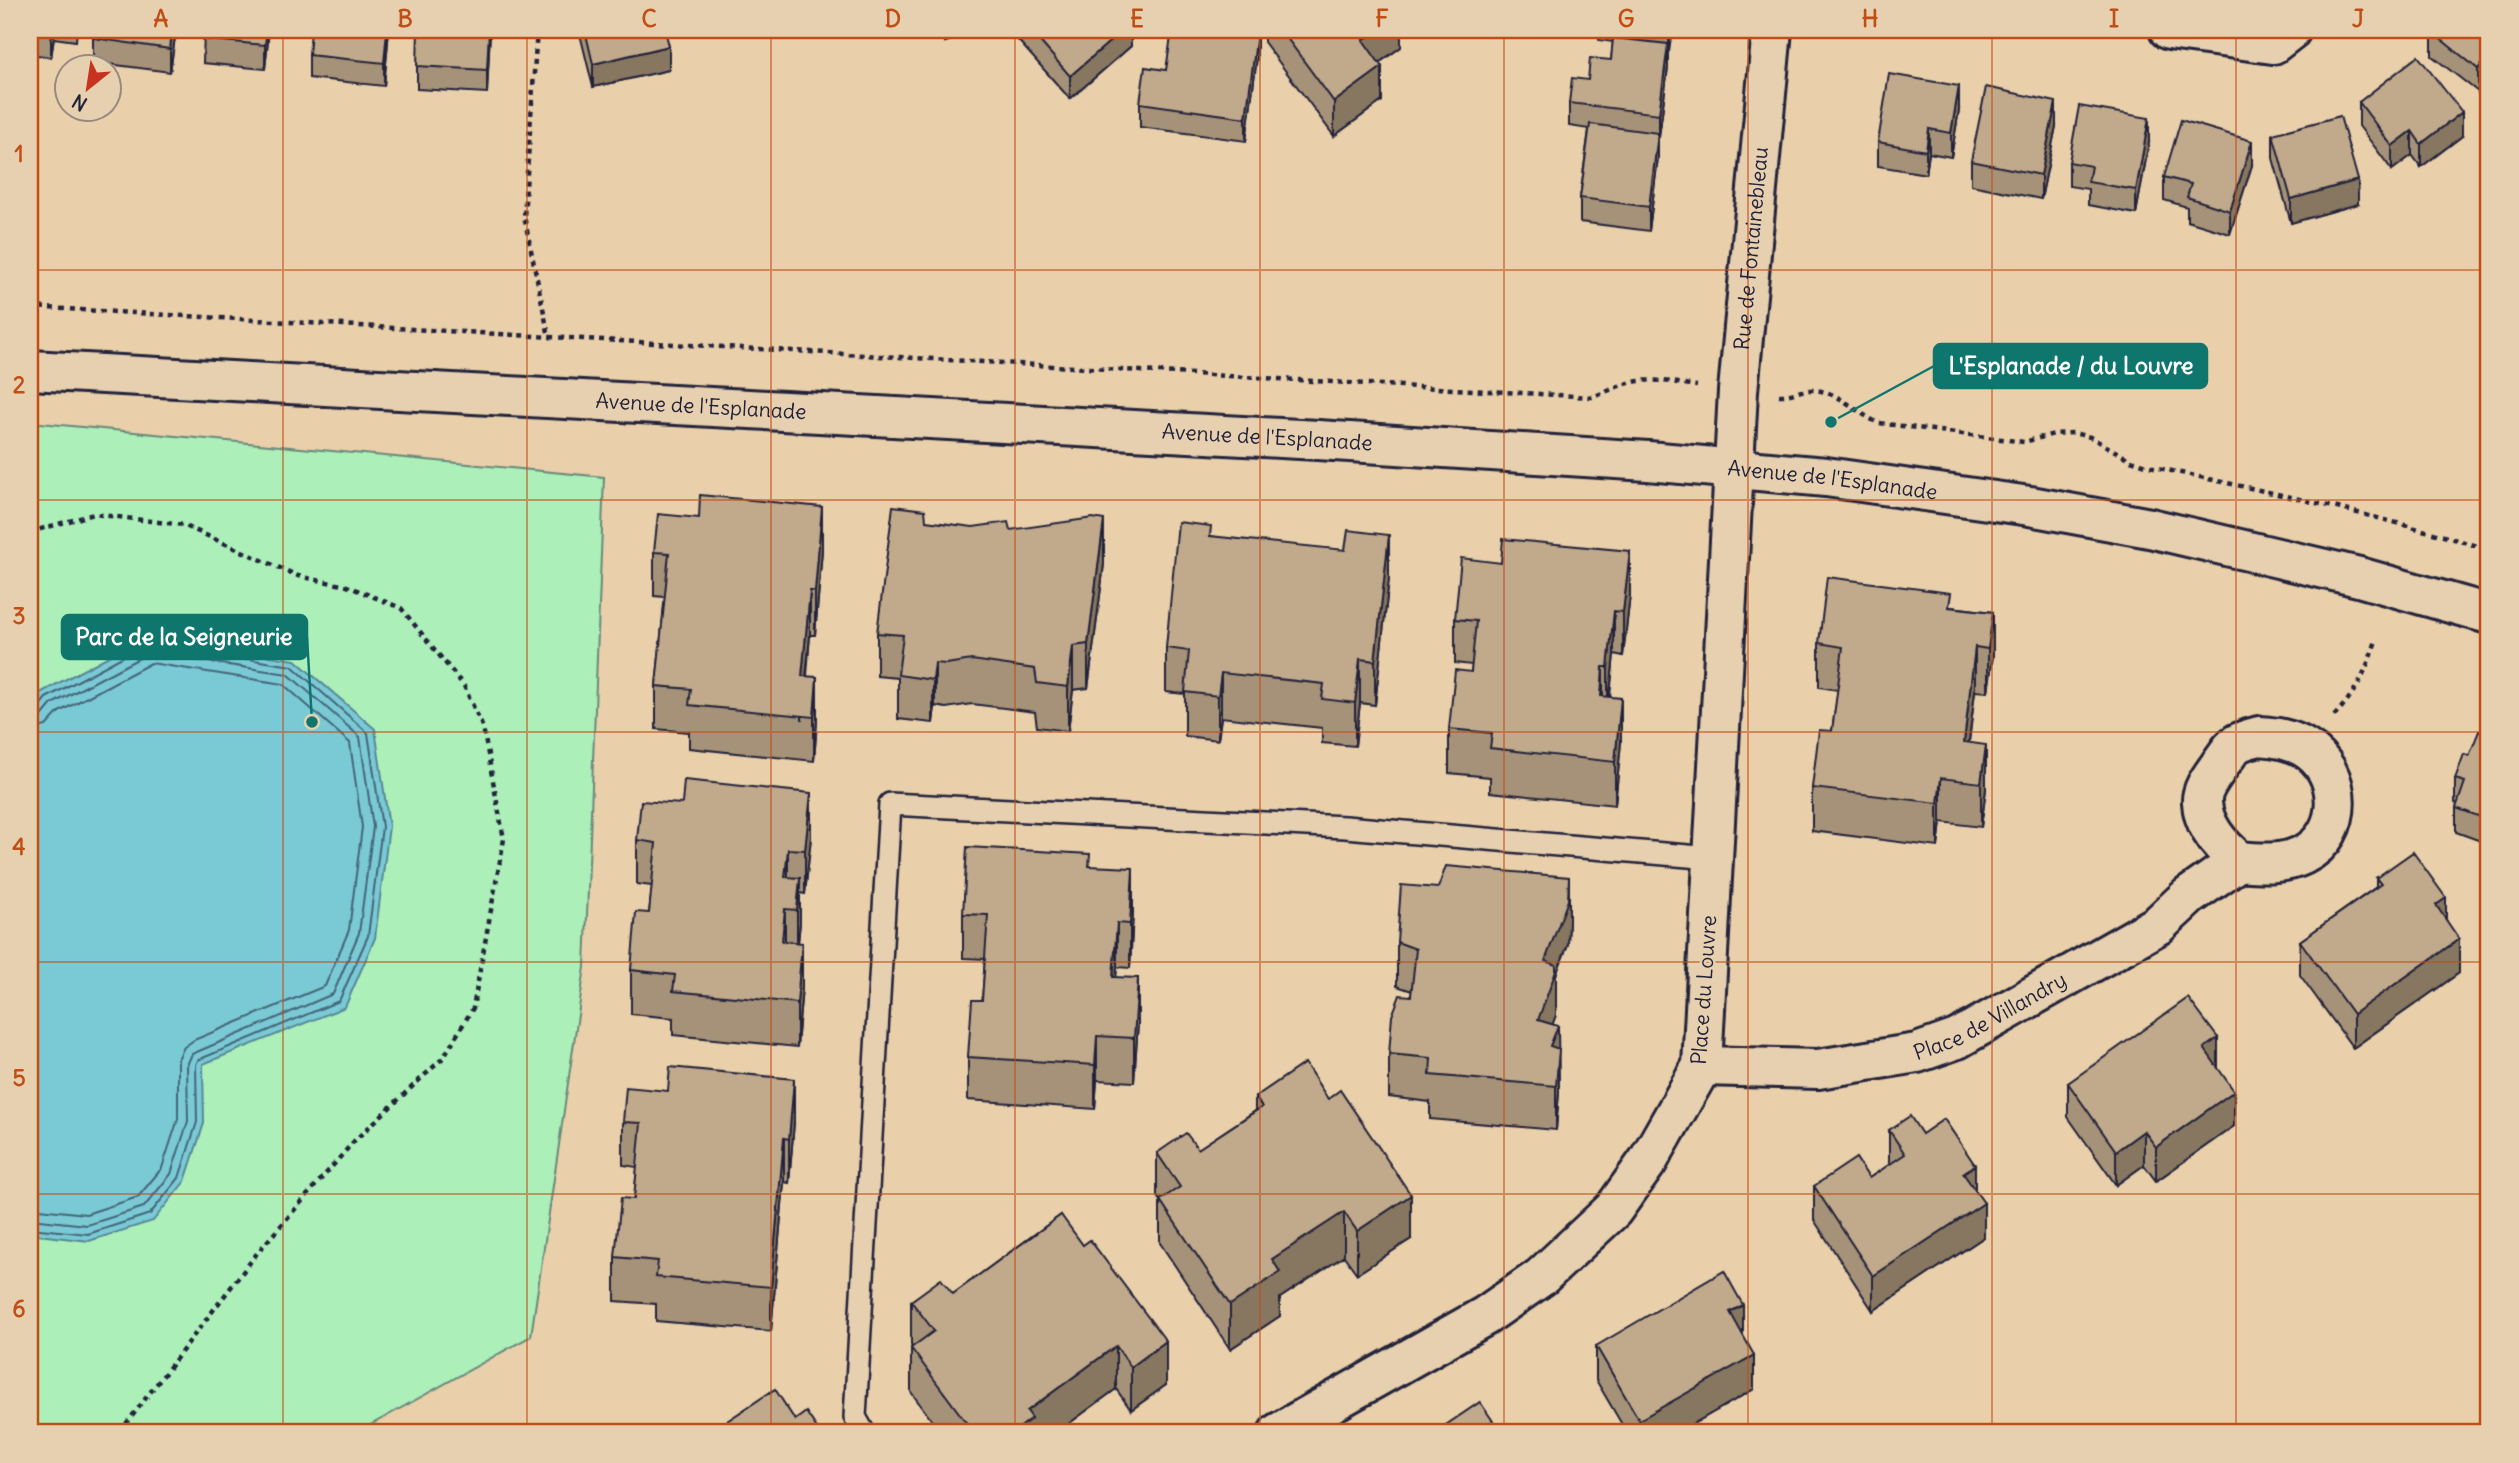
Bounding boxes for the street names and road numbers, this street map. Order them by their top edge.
street label: Rue de Fontainebleau [1728,146,1774,351]
street label: Avenue de l'Esplanade [595,387,807,425]
street label: Avenue de l'Esplanade [1161,418,1373,456]
street label: Avenue de l'Esplanade [1726,454,1939,506]
street label: Place du Louvre [1685,914,1722,1066]
street label: Place de Villandry [1910,966,2071,1066]

